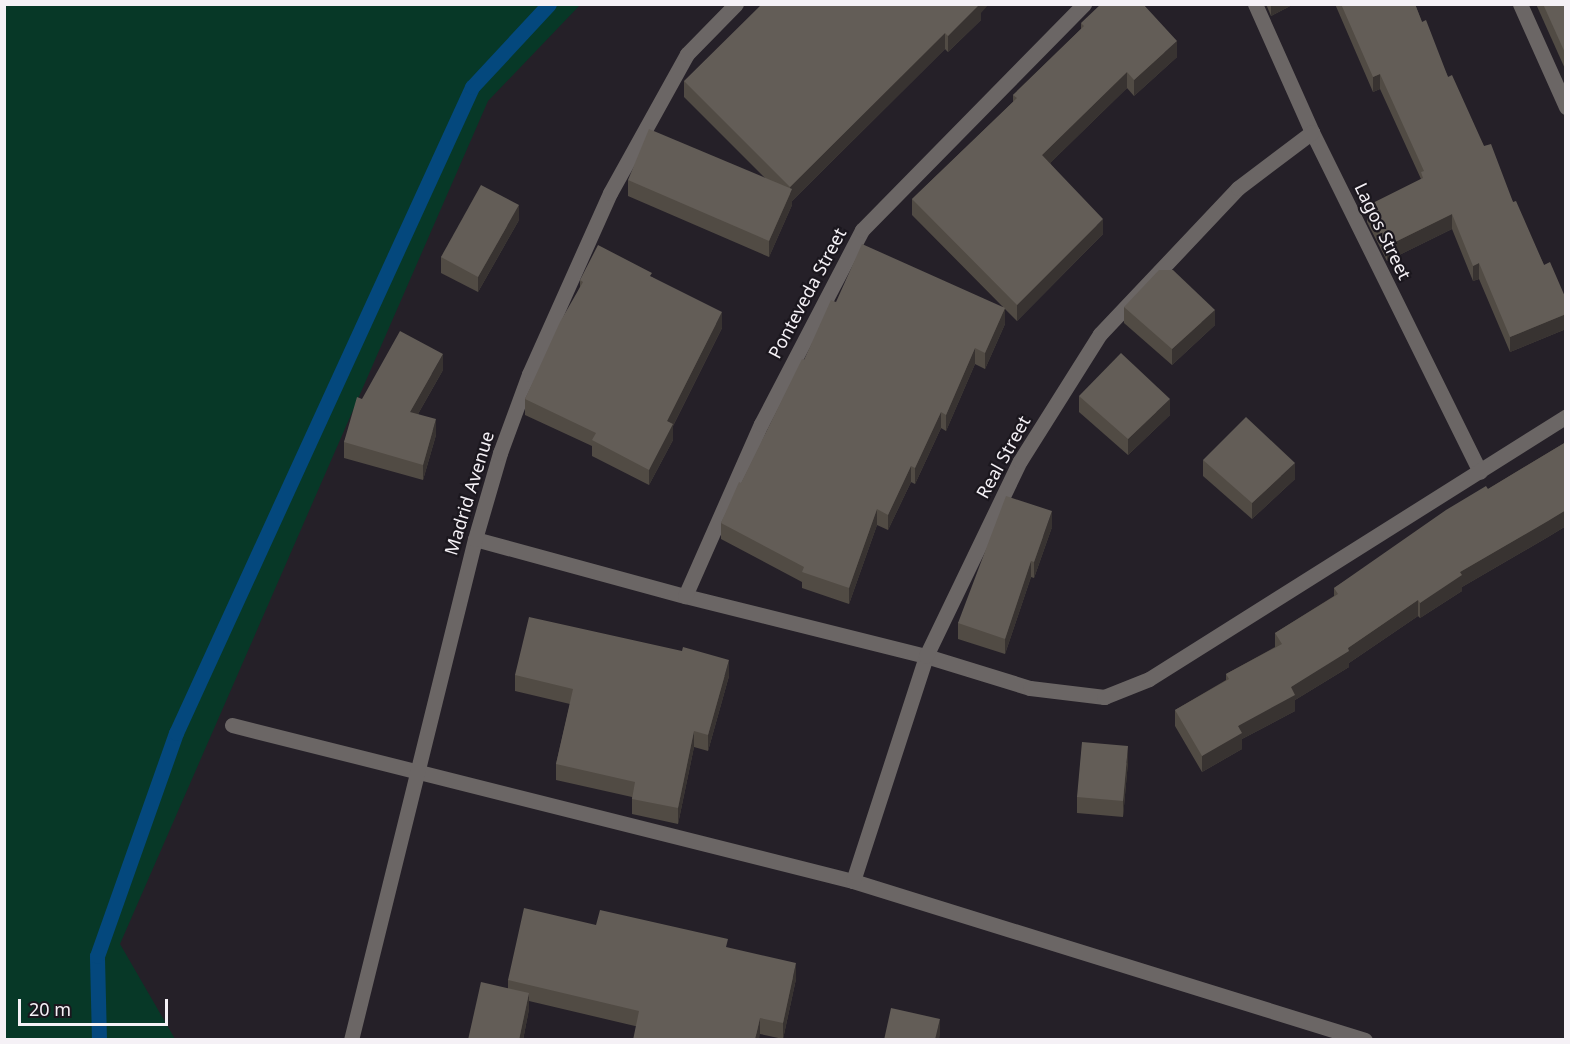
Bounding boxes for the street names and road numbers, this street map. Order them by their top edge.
street label: Lagos Street [1350,179,1416,283]
street label: Ponteveda Street [764,224,850,362]
street label: Real Street [971,412,1035,502]
street label: Madrid Avenue [440,428,498,558]

